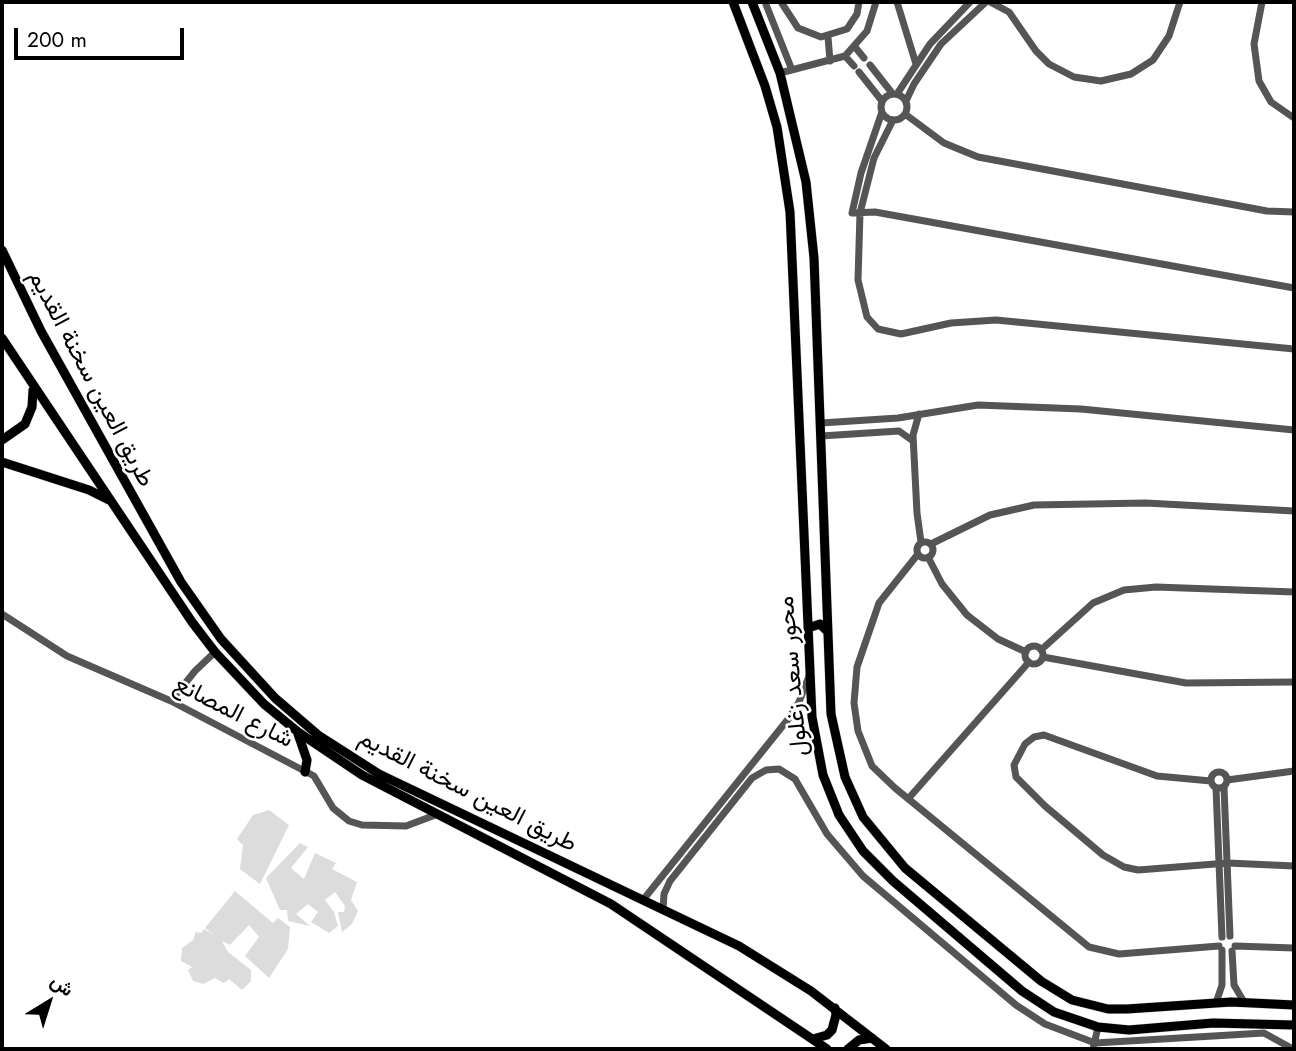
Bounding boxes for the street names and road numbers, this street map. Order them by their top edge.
street label: طريق العين سخنة القديم [21,266,159,492]
street label: محور سعد زغلول [773,595,815,757]
street label: شارع المصانع [169,671,297,755]
street label: طريق العين سخنة القديم [353,724,581,860]

